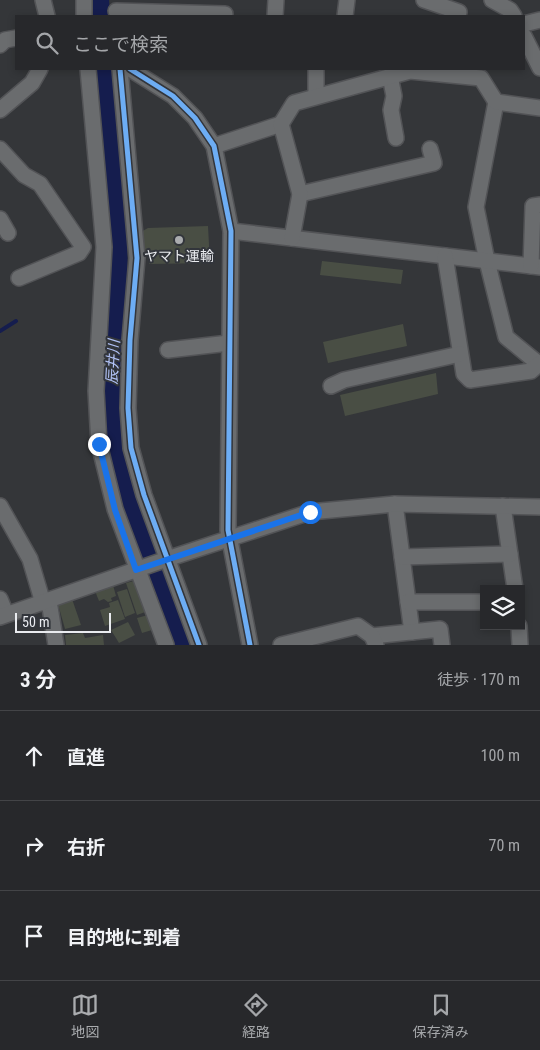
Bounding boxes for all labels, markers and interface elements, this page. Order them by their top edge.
search box [15,15,525,70]
icon: search [33,29,61,57]
text: ここで検索 [73,33,168,56]
marker: ヤマト運輸 [173,234,185,246]
place label: ヤマト運輸 [144,248,214,264]
water label: 辰井川 [103,337,123,385]
route end [88,433,111,456]
route start [299,501,322,524]
map controls [480,585,525,630]
button: layers [480,585,525,630]
scale bar [15,610,111,633]
text: 50 m [22,614,50,630]
text: 3 分 [20,668,56,692]
text: 徒歩 · 170 m [437,670,520,689]
icon: ahead [20,742,48,770]
text: 直進 [67,746,105,769]
text: 100 m [481,746,520,765]
icon: right [20,832,48,860]
text: 右折 [67,836,105,859]
text: 70 m [488,836,520,855]
icon: arrive [20,922,48,950]
text: 目的地に到着 [67,926,181,949]
tab: 地図 [71,991,99,1041]
tab: 経路 [242,991,270,1041]
tab: 保存済み [413,991,469,1041]

